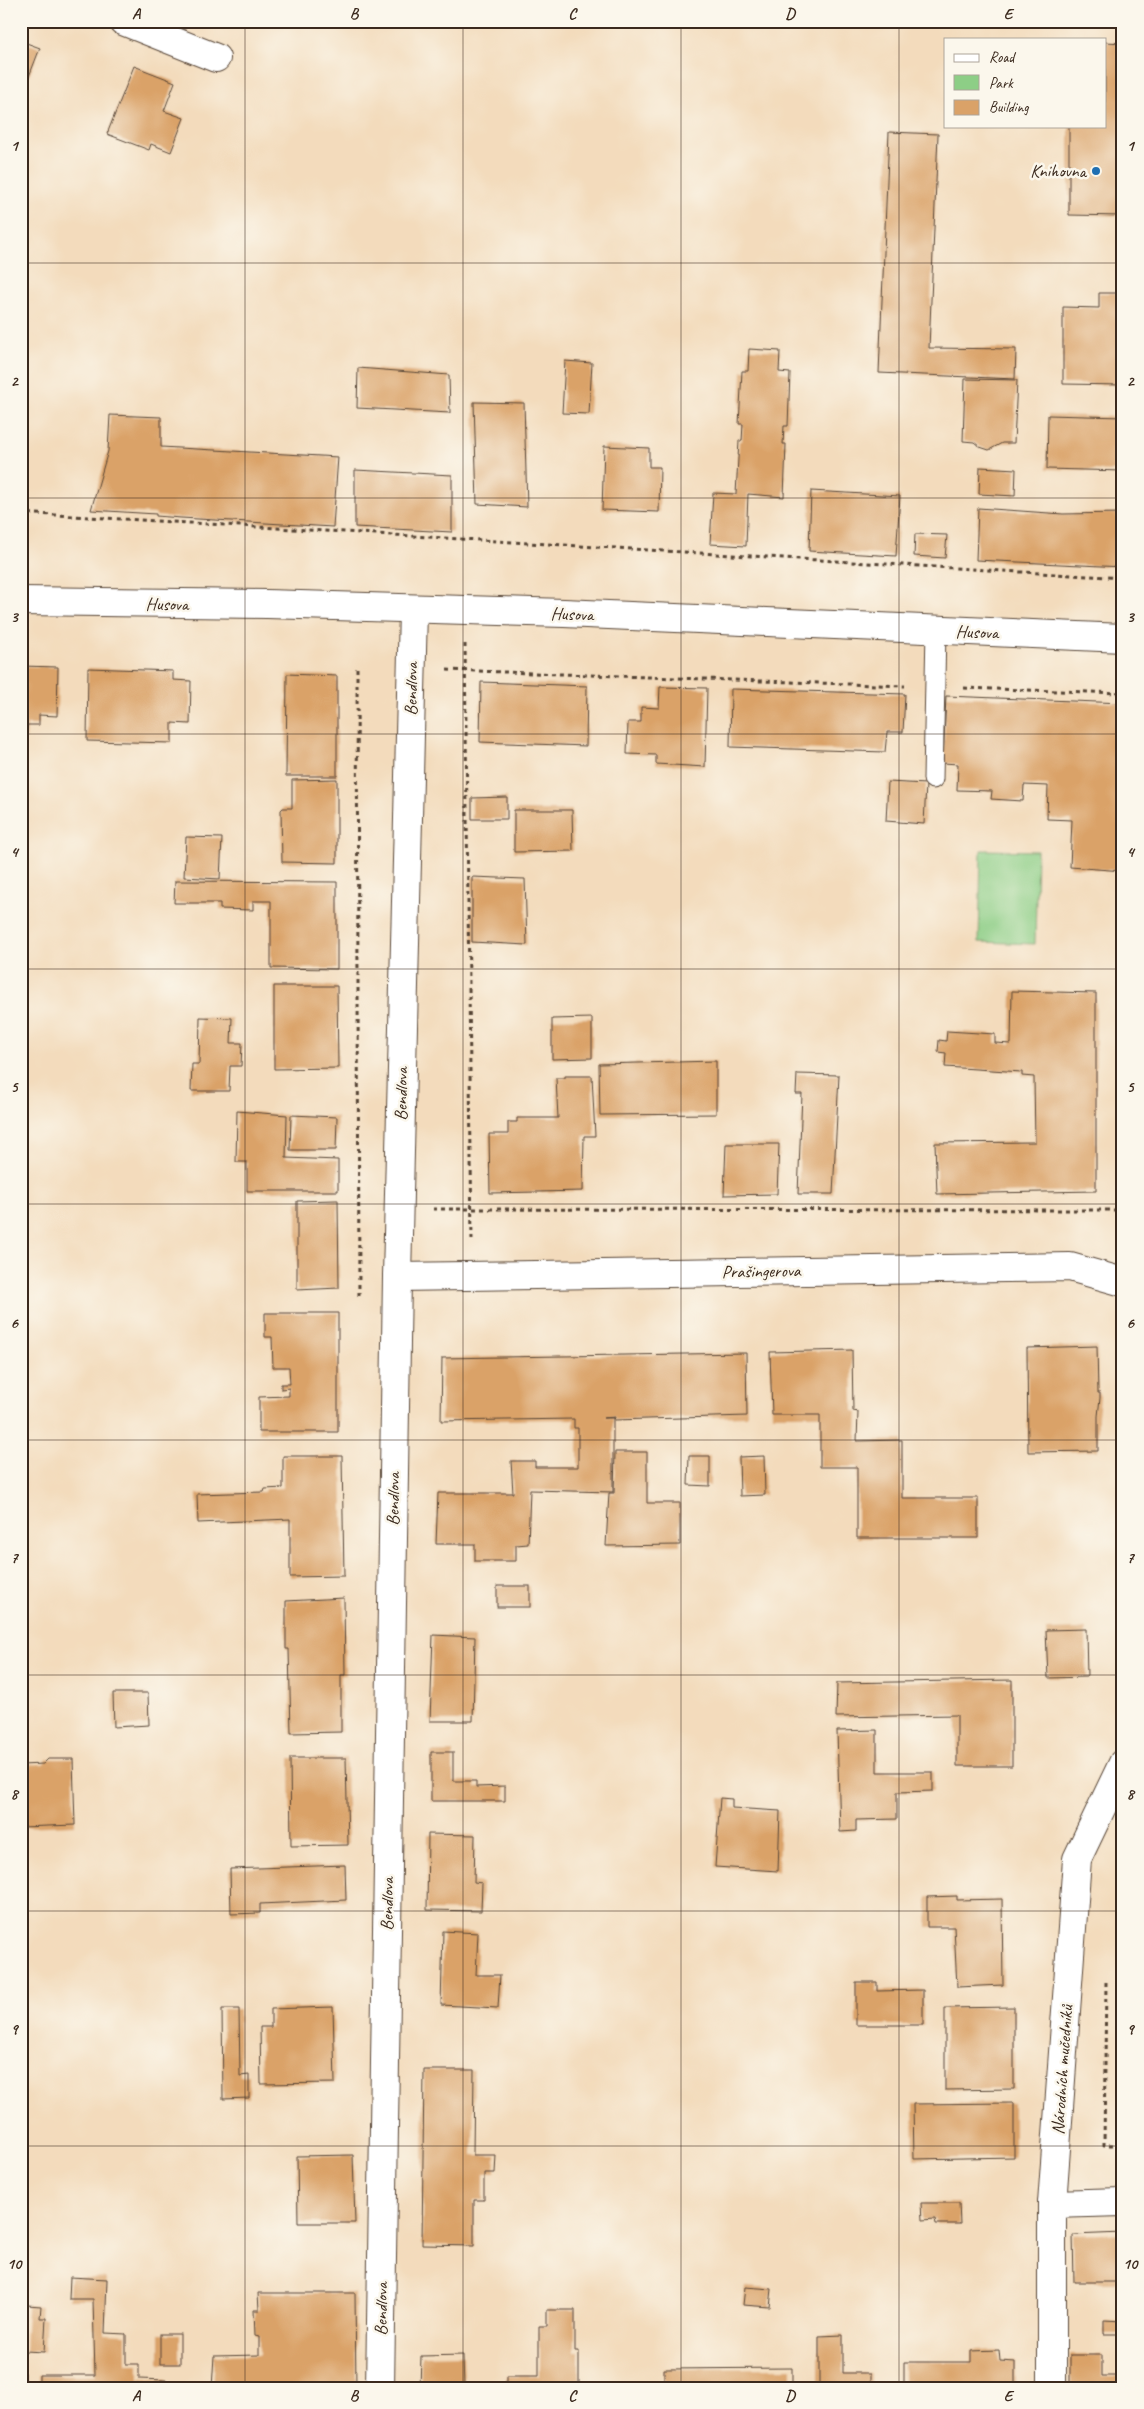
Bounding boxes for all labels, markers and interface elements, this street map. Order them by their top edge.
text: A [132,4,142,24]
text: B [350,4,360,24]
text: C [568,4,578,24]
text: D [785,4,796,24]
text: E [1004,4,1015,24]
legend [944,38,1106,128]
text: Road [989,48,1016,67]
text: Park [989,74,1014,93]
text: Building [989,98,1029,117]
text: 1 [10,136,19,156]
text: 1 [1126,136,1135,156]
place label: Knihovna [1030,160,1088,182]
marker: Knihovna [1090,165,1102,177]
text: 2 [10,371,19,391]
text: 2 [1126,371,1135,391]
street label: Husova [145,593,190,615]
street label: Husova [550,602,595,626]
text: 3 [10,607,19,627]
text: 3 [1126,607,1135,627]
street label: Husova [955,620,1000,644]
street label: Bendlova [400,661,422,716]
text: 4 [10,842,19,862]
text: 4 [1126,842,1135,862]
street label: Bendlova [390,1066,412,1121]
text: 5 [11,1077,20,1097]
text: 5 [1127,1077,1136,1097]
street label: Prašingerova [721,1259,802,1283]
text: 6 [10,1313,19,1333]
text: 6 [1126,1313,1135,1333]
street label: Bendlova [382,1471,404,1526]
text: 7 [10,1548,19,1568]
text: 7 [1126,1548,1135,1568]
text: 8 [10,1784,19,1804]
text: 8 [1126,1784,1135,1804]
street label: Bendlova [376,1876,398,1931]
street label: Národních mučedníků [1047,2003,1078,2135]
text: 9 [10,2019,19,2039]
text: 9 [1126,2019,1135,2039]
text: 10 [7,2254,23,2274]
text: 10 [1123,2254,1139,2274]
street label: Bendlova [370,2281,392,2336]
text: A [132,2386,142,2406]
text: B [350,2386,360,2406]
text: C [568,2386,578,2406]
text: D [785,2386,796,2406]
text: E [1004,2386,1015,2406]

